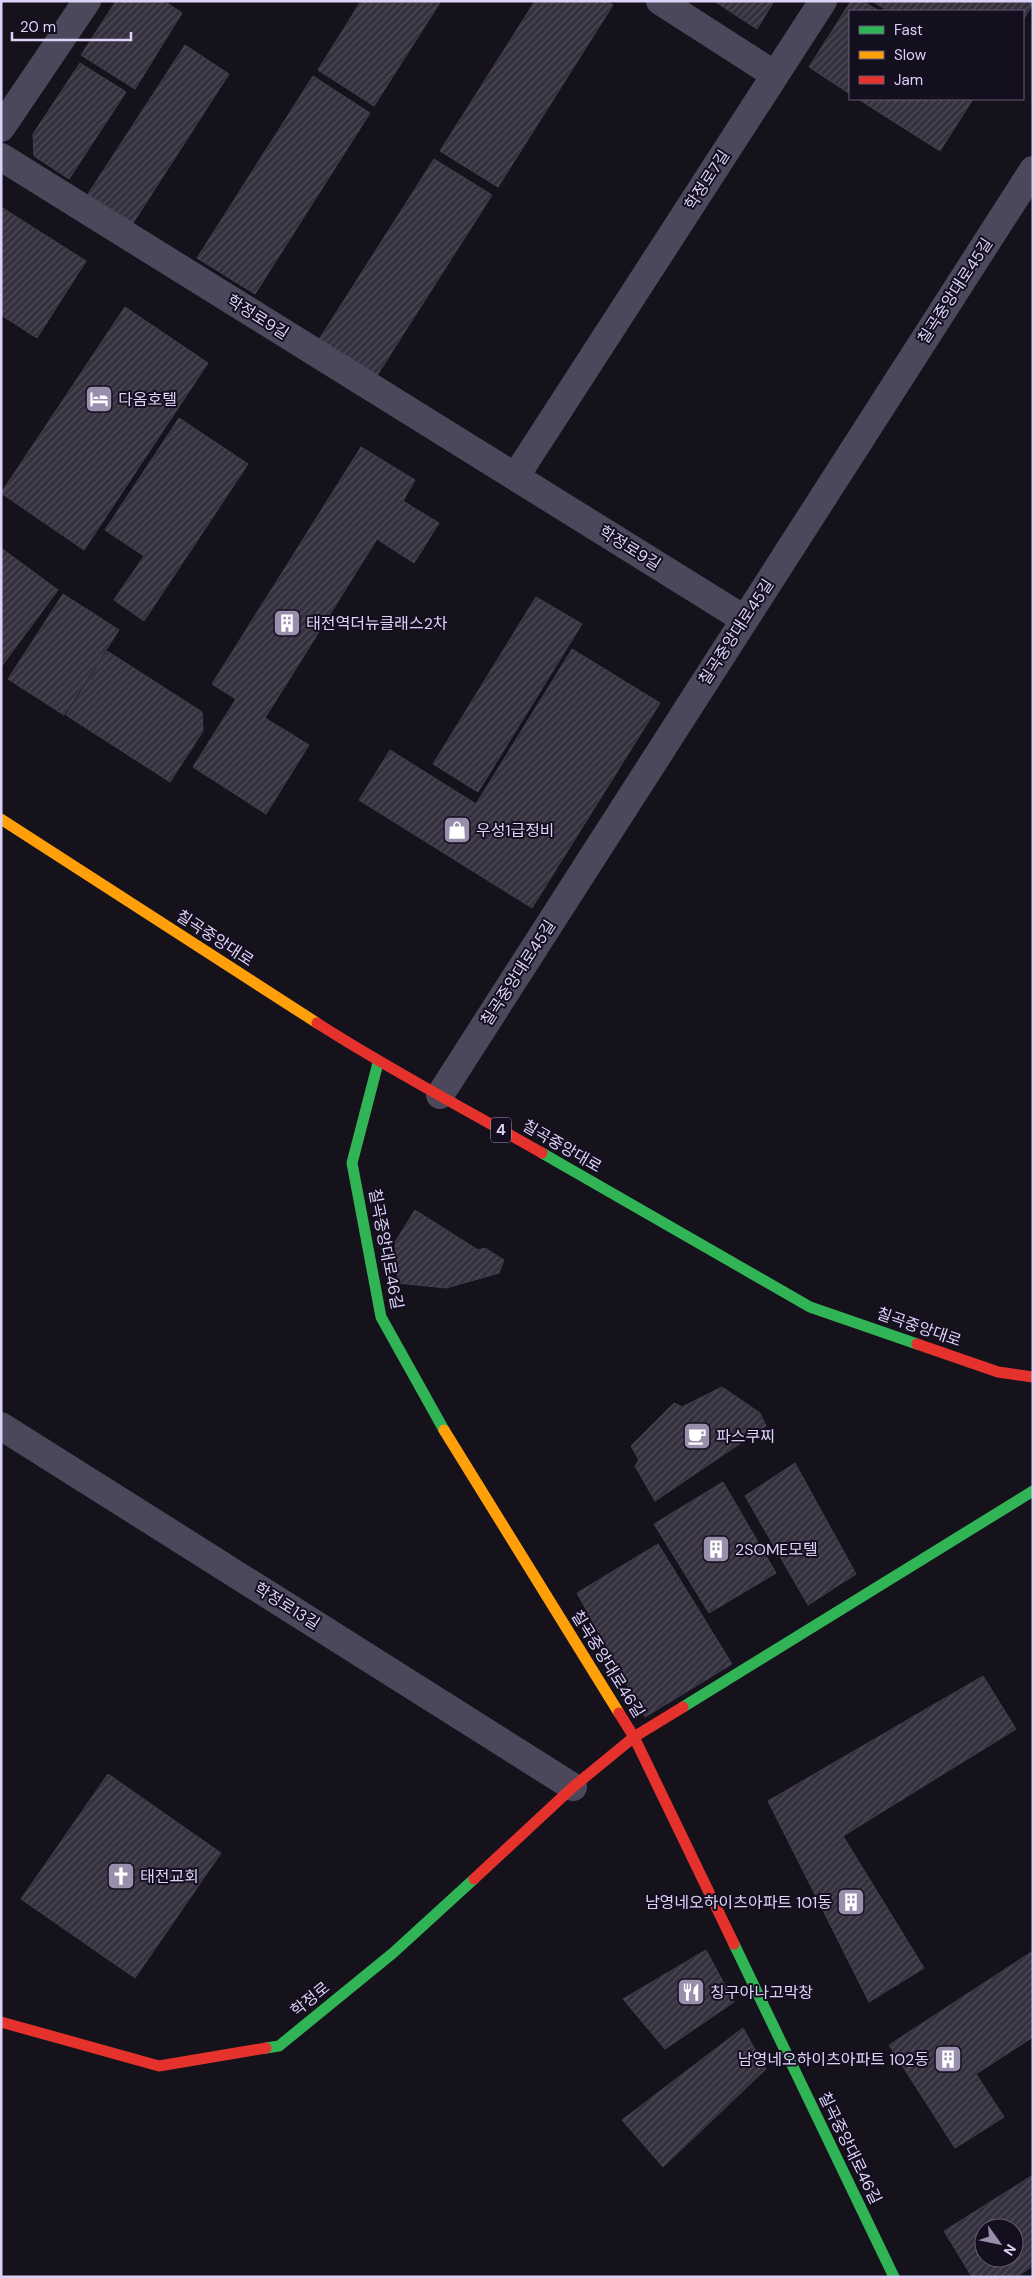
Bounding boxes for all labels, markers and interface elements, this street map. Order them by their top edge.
scale bar [12,10,131,42]
legend [849,10,1024,100]
text: 20 m [20,17,56,37]
text: Fast [894,20,923,40]
text: Slow [894,45,927,65]
text: Jam [894,70,923,90]
street label: 학정로7길 [680,146,734,214]
street label: 칠곡중앙대로45길 [913,234,997,348]
street label: 학정로9길 [223,290,293,344]
hotel icon: 다옴호텔 [84,384,114,414]
place label: 다옴호텔 [118,389,177,410]
street label: 학정로9길 [595,521,665,575]
street label: 칠곡중앙대로45길 [694,575,778,689]
building icon: 태전역더뉴클래스2차 [272,608,302,638]
place label: 태전역더뉴클래스2차 [306,613,448,634]
shop icon: 우성1급정비 [442,815,472,845]
place label: 우성1급정비 [476,820,555,841]
street label: 칠곡중앙대로 [172,905,258,971]
street label: 칠곡중앙대로45길 [476,916,560,1030]
street label: 칠곡중앙대로 [519,1115,606,1177]
road number: 4 [491,1118,511,1142]
street label: 칠곡중앙대로46길 [364,1187,408,1311]
street label: 칠곡중앙대로 [874,1303,964,1351]
cafe icon: 파스쿠찌 [682,1421,712,1451]
place label: 파스쿠찌 [716,1426,775,1447]
building icon: 2SOME모텔 [701,1534,731,1564]
place label: 2SOME모텔 [735,1539,818,1560]
street label: 학정로13길 [250,1578,324,1634]
street label: 칠곡중앙대로46길 [567,1606,649,1722]
church icon: 태전교회 [106,1861,136,1891]
place label: 태전교회 [140,1866,199,1887]
building icon: 남영네오하이츠아파트 101동 [836,1887,866,1917]
place label: 남영네오하이츠아파트 101동 [645,1892,832,1913]
street label: 학정로 [286,1977,334,2021]
restaurant icon: 칭구아나고막창 [676,1977,706,2007]
place label: 칭구아나고막창 [710,1982,813,2003]
building icon: 남영네오하이츠아파트 102동 [933,2044,963,2074]
place label: 남영네오하이츠아파트 102동 [738,2049,929,2070]
street label: 칠곡중앙대로46길 [814,2088,886,2208]
north arrow [974,2218,1024,2268]
text: N [1000,2241,1020,2259]

